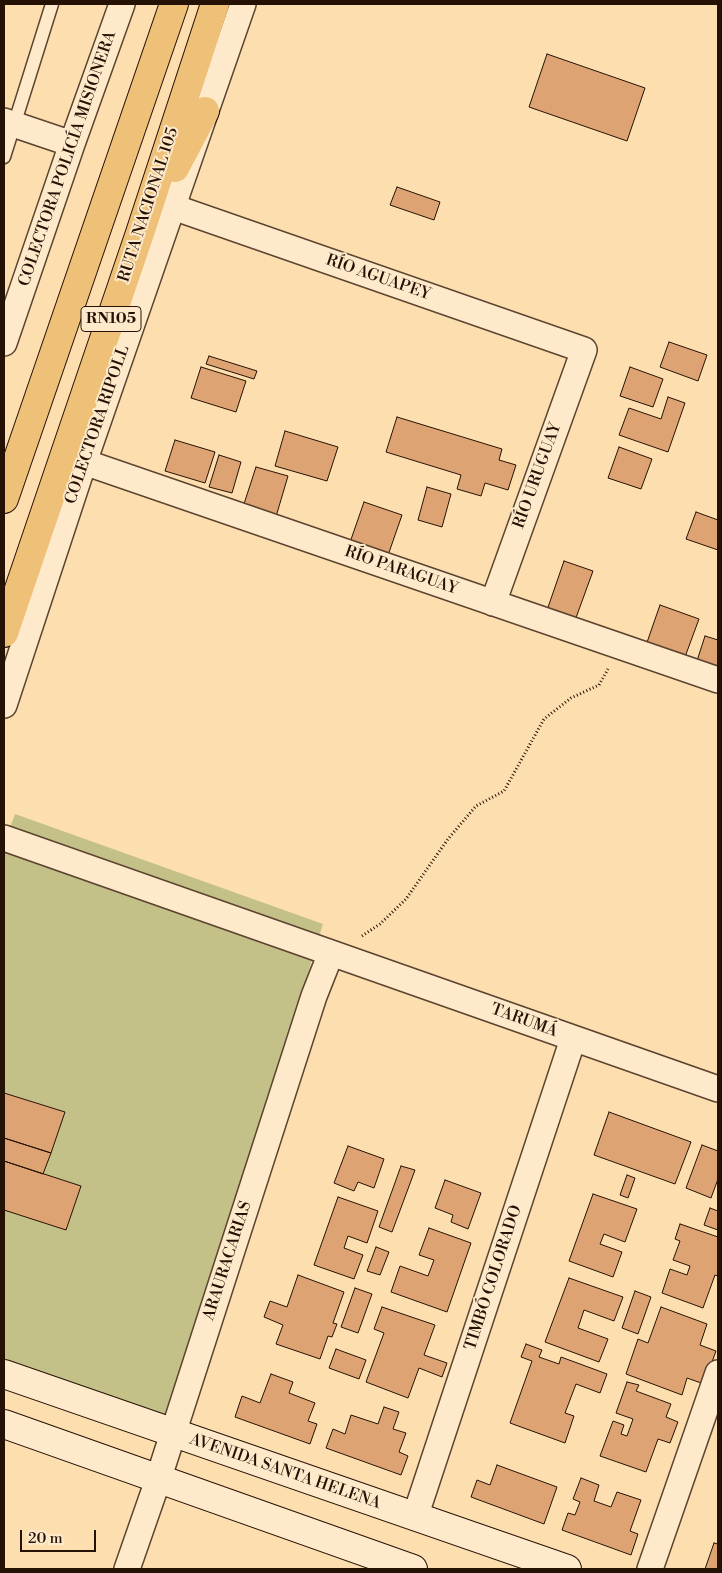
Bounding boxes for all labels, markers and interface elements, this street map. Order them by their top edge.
street label: COLECTORA POLICÍA MISIONERA [15,29,121,289]
street label: RUTA NACIONAL 105 [115,125,183,285]
street label: RÍO AGUAPEY [323,251,433,305]
road number: RN105 [81,306,141,332]
street label: COLECTORA RIPOLL [62,343,134,507]
street label: RÍO URUGUAY [510,420,566,532]
street label: RÍO PARAGUAY [342,543,460,599]
street label: TARUMÁ [488,1000,560,1042]
street label: ARAURACARIAS [200,1199,256,1323]
street label: TIMBÓ COLORADO [461,1203,527,1353]
street label: AVENIDA SANTA HELENA [187,1430,383,1514]
scale bar [22,1520,99,1552]
text: 20 m [28,1529,63,1548]

